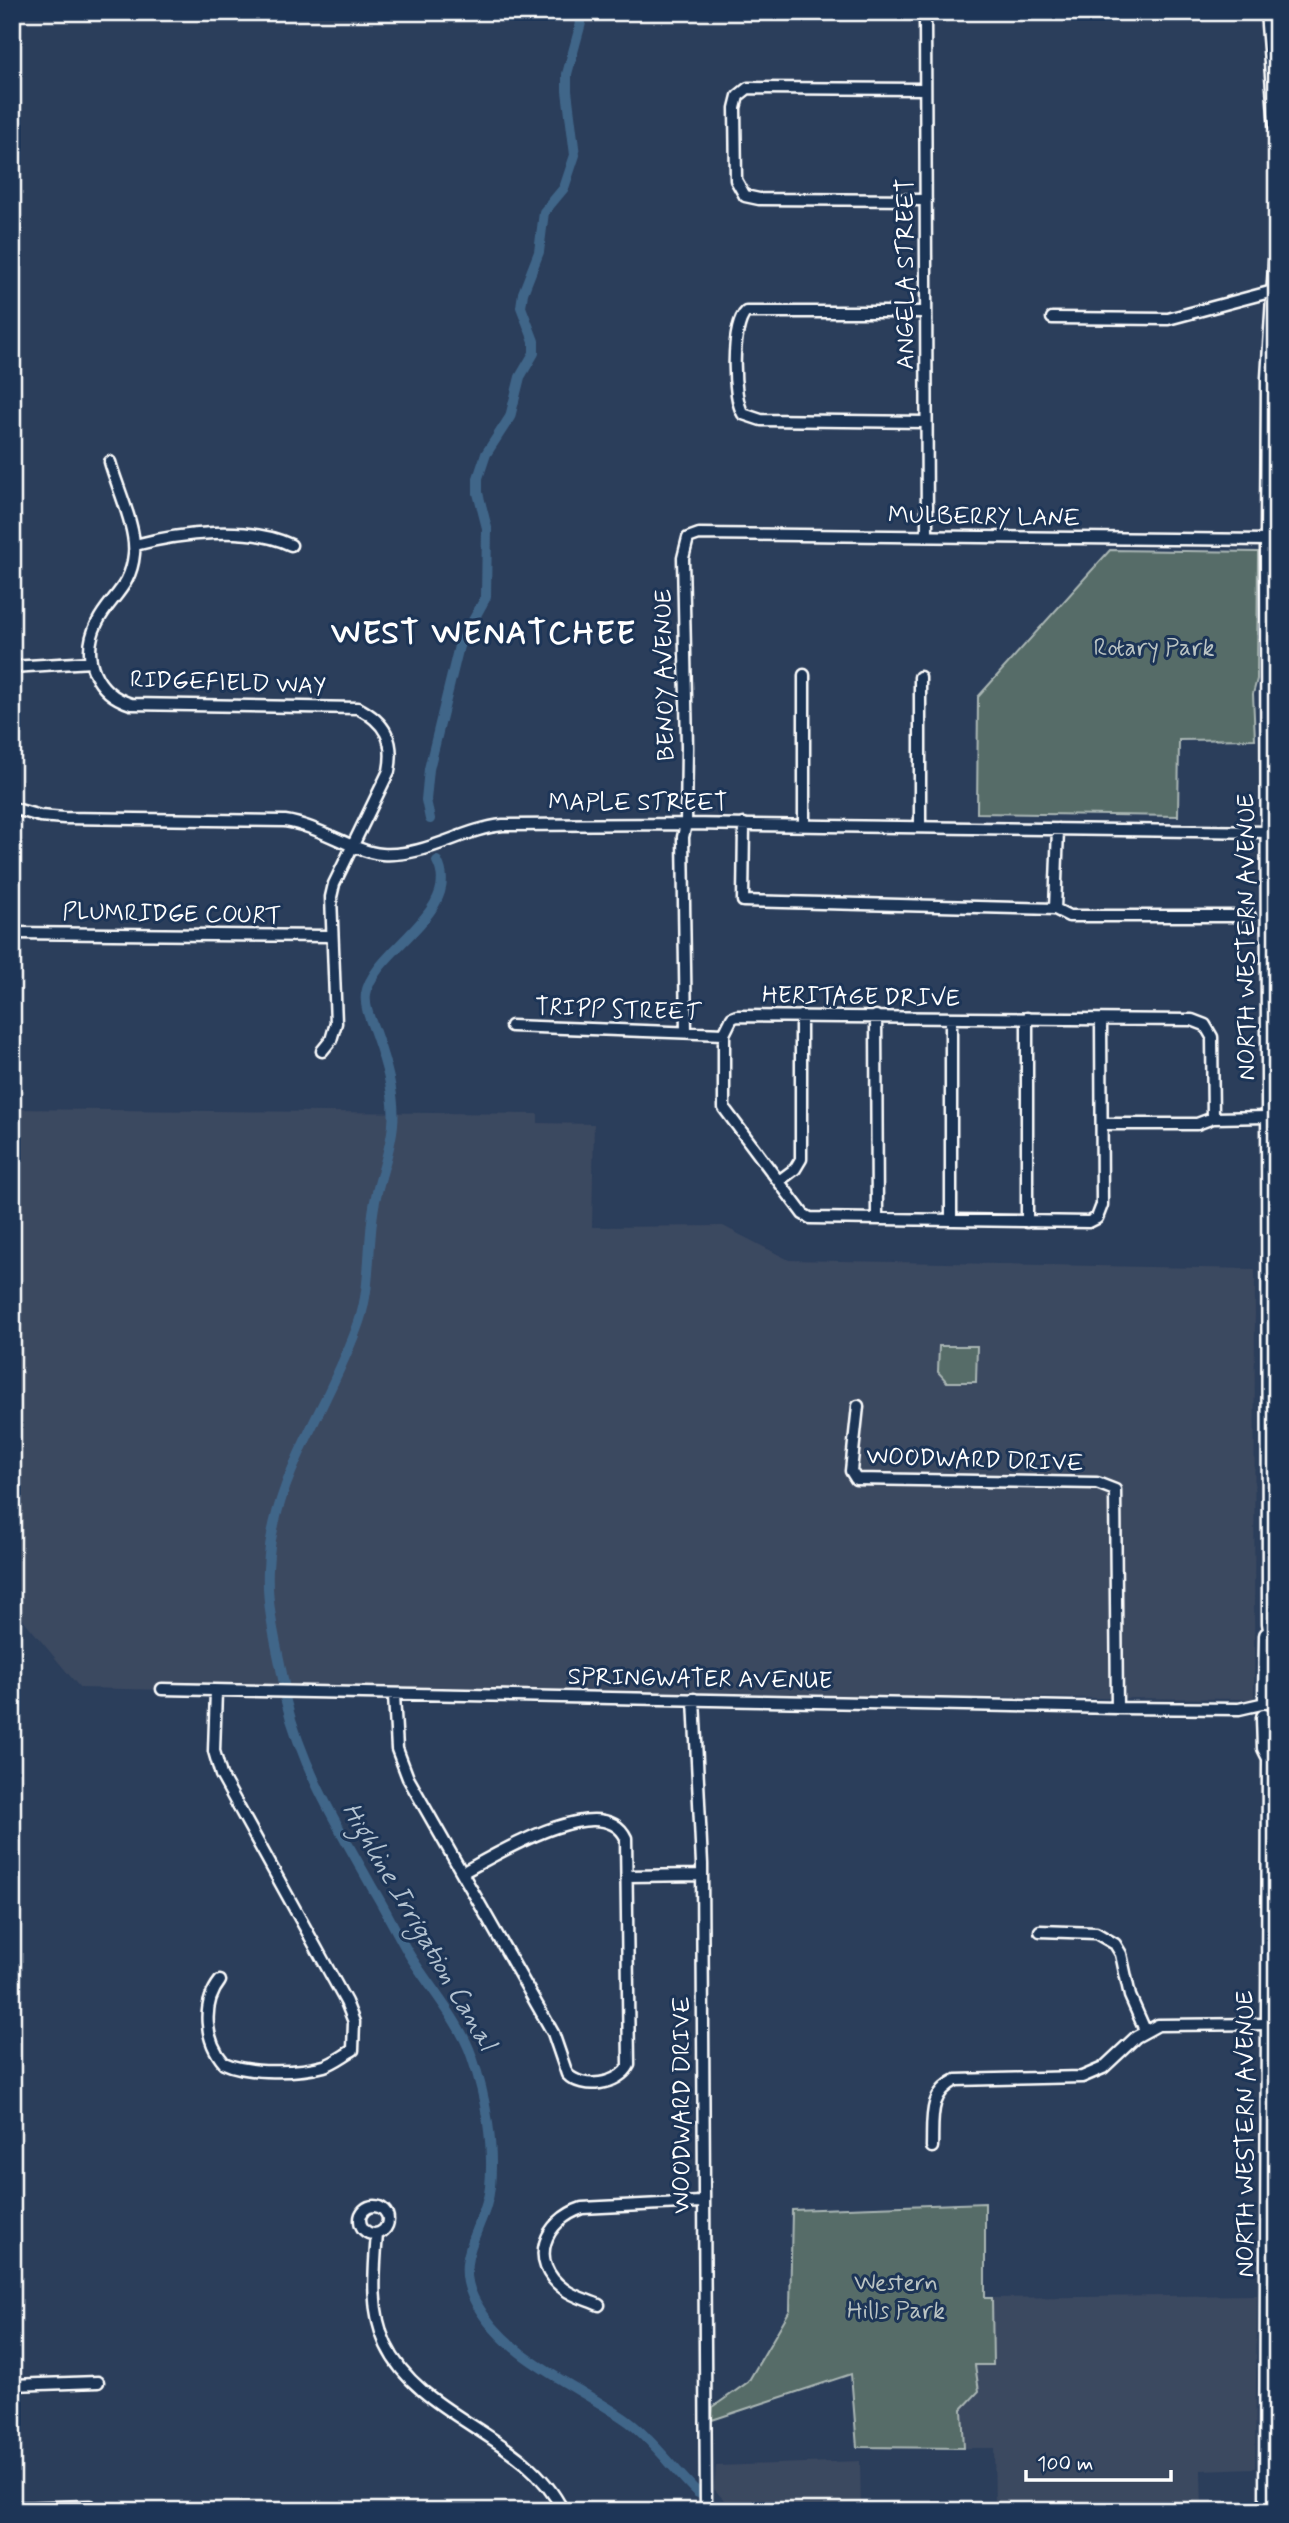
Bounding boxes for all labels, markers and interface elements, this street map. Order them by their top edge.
street label: ANGELA STREET [891,178,922,370]
street label: MULBERRY LANE [888,500,1080,535]
street label: BENOY AVENUE [648,588,682,761]
district label: WEST WENATCHEE [331,613,637,655]
park label: Rotary Park [1093,633,1215,664]
street label: RIDGEFIELD WAY [129,665,327,702]
street label: MAPLE STREET [548,788,728,819]
street label: NORTH WESTERN AVENUE [1232,793,1263,1081]
street label: PLUMRIDGE COURT [62,897,282,932]
street label: HERITAGE DRIVE [762,980,960,1015]
street label: TRIPP STREET [534,992,702,1029]
street label: WOODWARD DRIVE [866,1441,1084,1480]
street label: SPRINGWATER AVENUE [567,1662,833,1697]
water label: Highline Irrigation Canal [331,1797,504,2060]
street label: NORTH WESTERN AVENUE [1231,1990,1262,2278]
street label: WOODWARD DRIVE [667,1996,698,2214]
park label: Western Hills Park [847,2268,945,2327]
scale bar [1026,2439,1172,2483]
text: 100 m [1037,2450,1093,2478]

